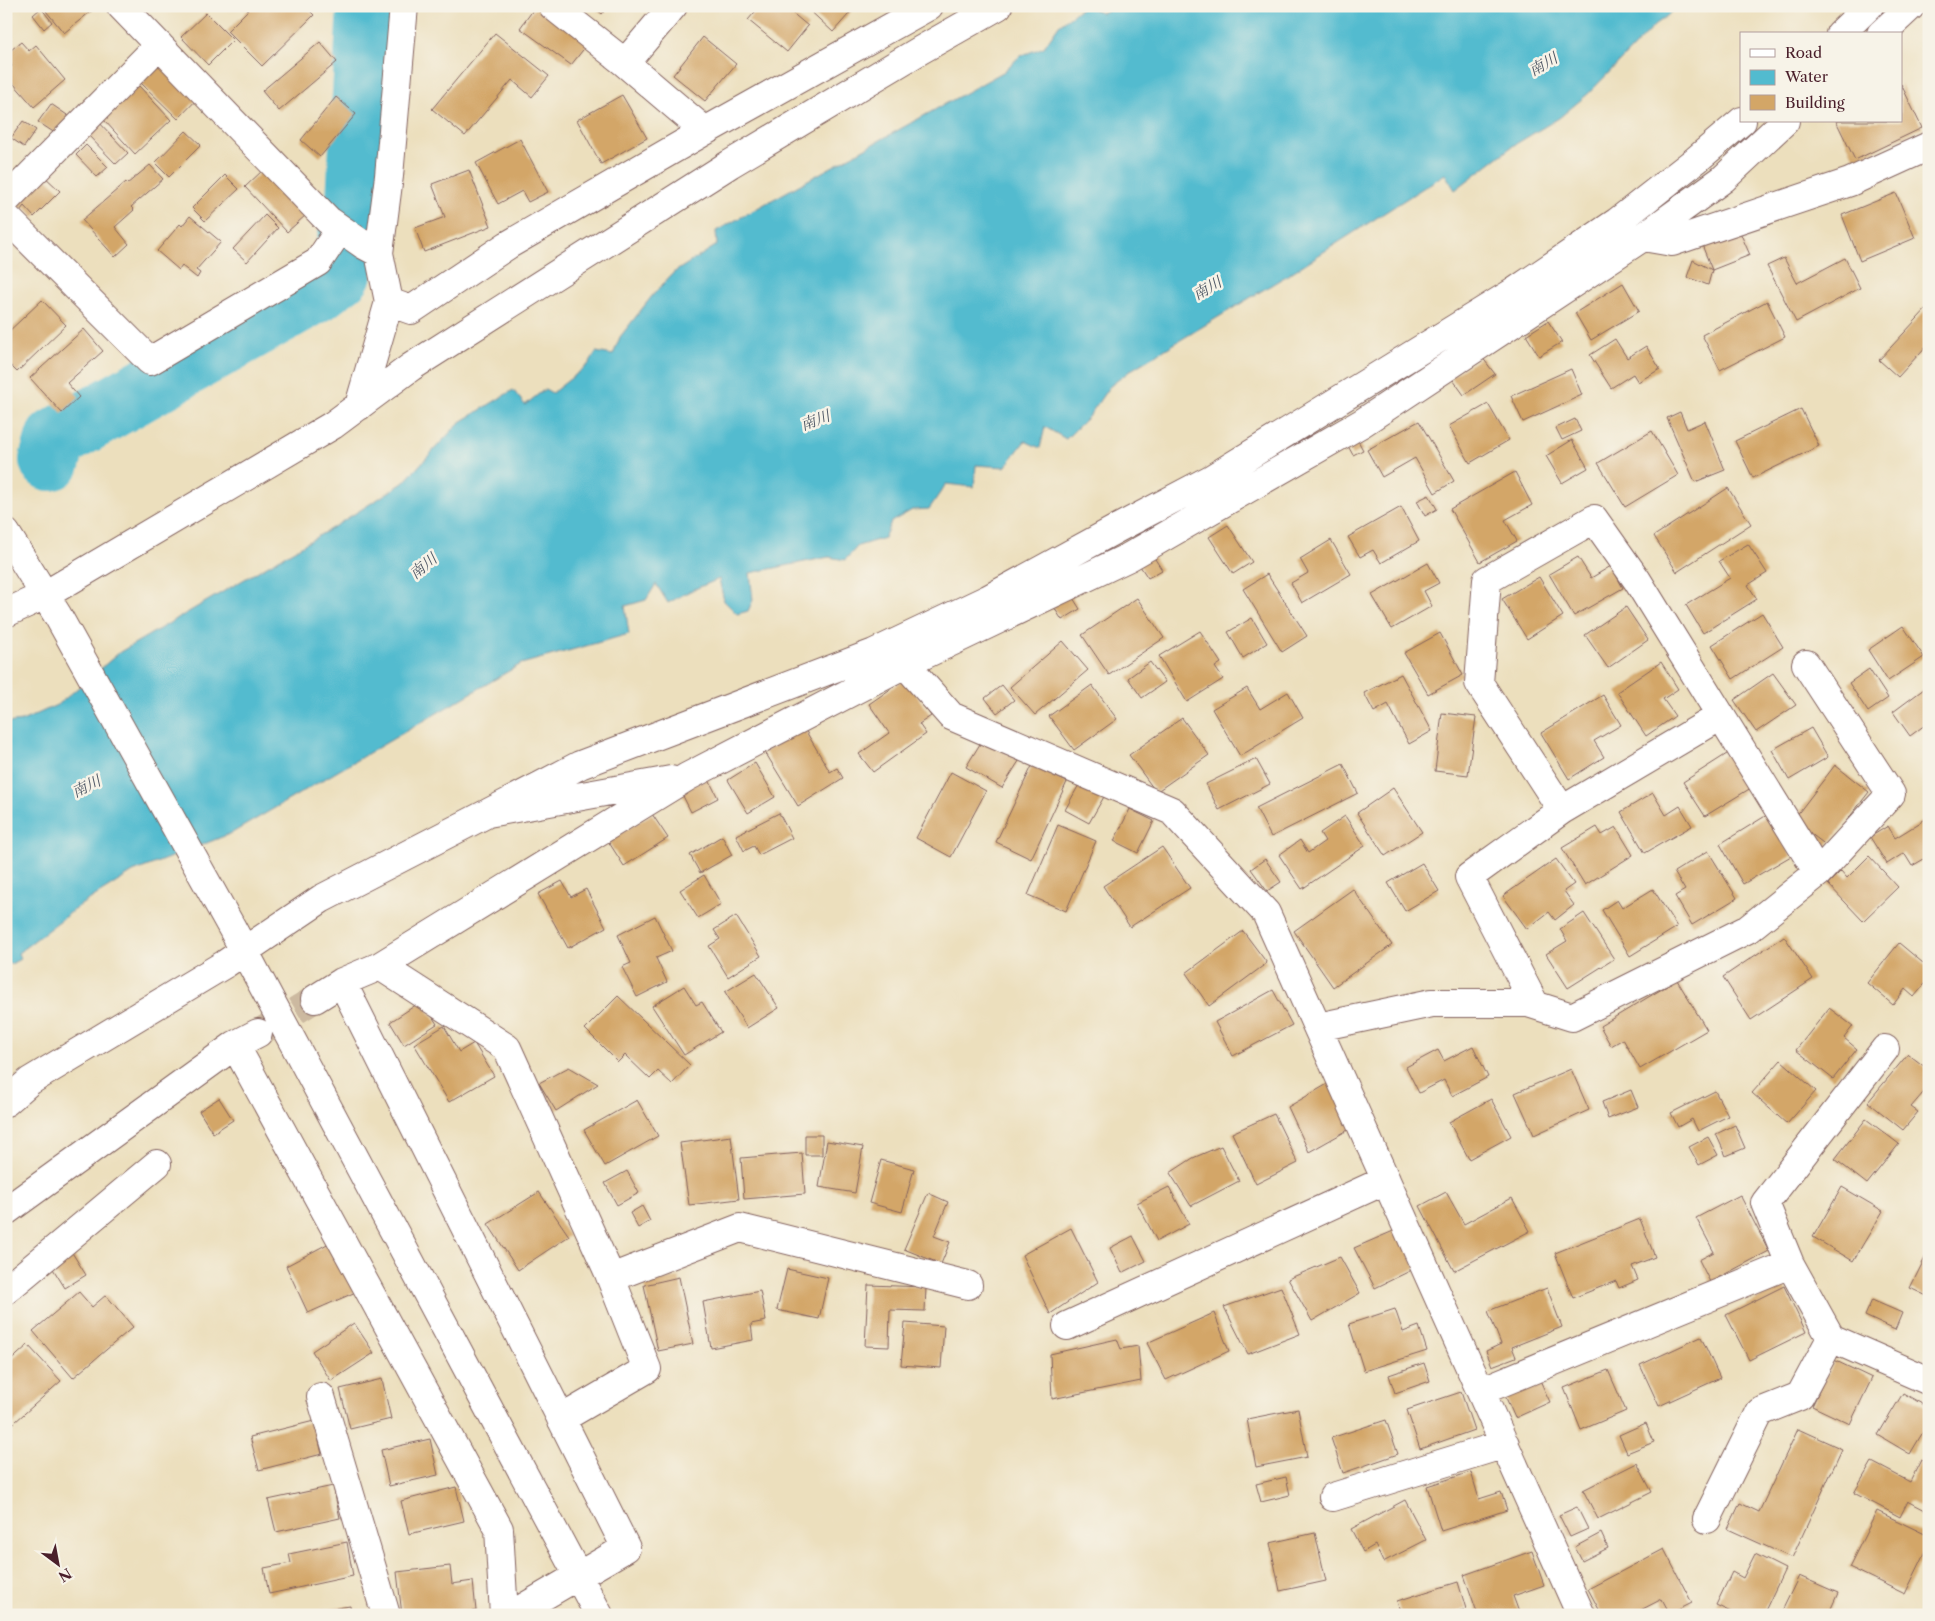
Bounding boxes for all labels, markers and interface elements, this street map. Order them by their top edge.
legend [1740,32,1902,122]
text: Road [1785,43,1822,62]
water label: 南川 [1525,47,1562,80]
text: Water [1784,67,1829,86]
text: Building [1785,93,1845,112]
water label: 南川 [1189,271,1226,304]
water label: 南川 [798,405,834,434]
water label: 南川 [405,548,442,583]
water label: 南川 [68,770,105,801]
north arrow [32,1538,82,1588]
text: N [55,1564,75,1586]

